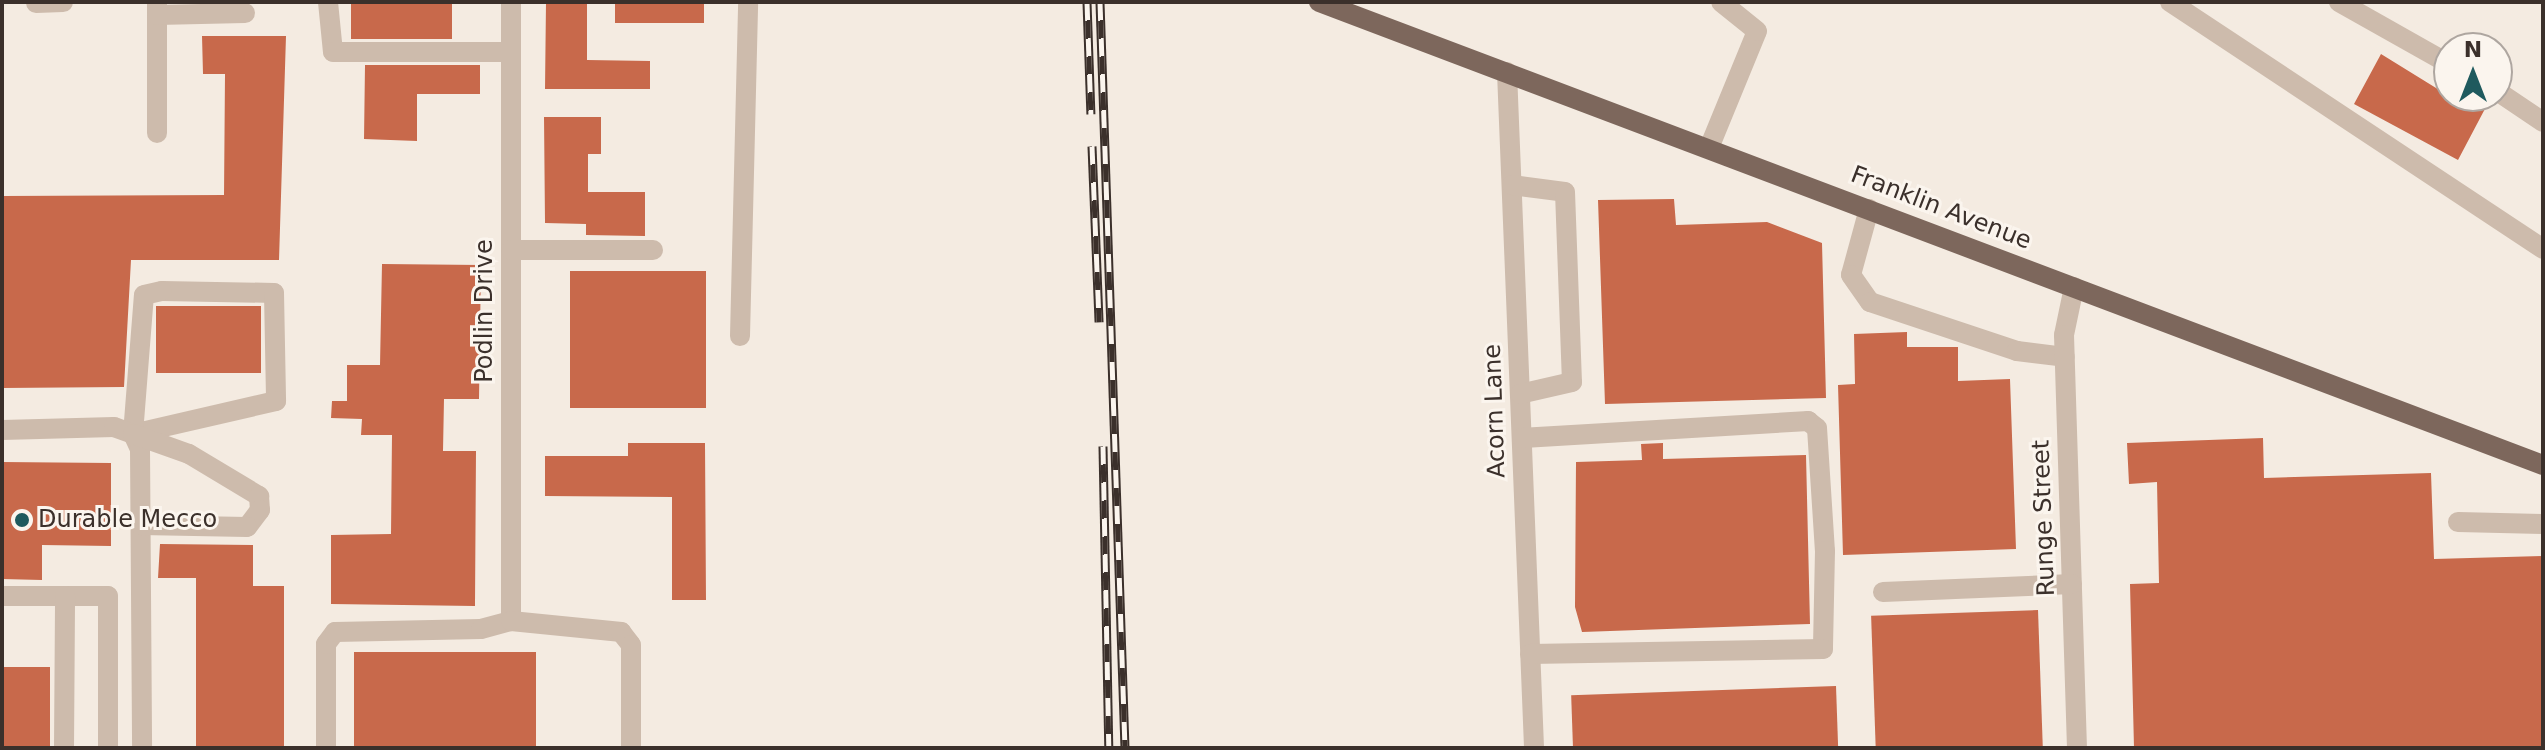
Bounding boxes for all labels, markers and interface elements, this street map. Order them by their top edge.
north arrow [2433,32,2513,112]
text: N [2464,37,2482,62]
street label: Franklin Avenue [1847,160,2035,256]
street label: Podlin Drive [471,239,499,383]
street label: Acorn Lane [1478,343,1512,479]
street label: Runge Street [2027,439,2061,597]
place label: Durable Mecco [38,506,217,534]
marker: Durable Mecco [13,511,31,529]

